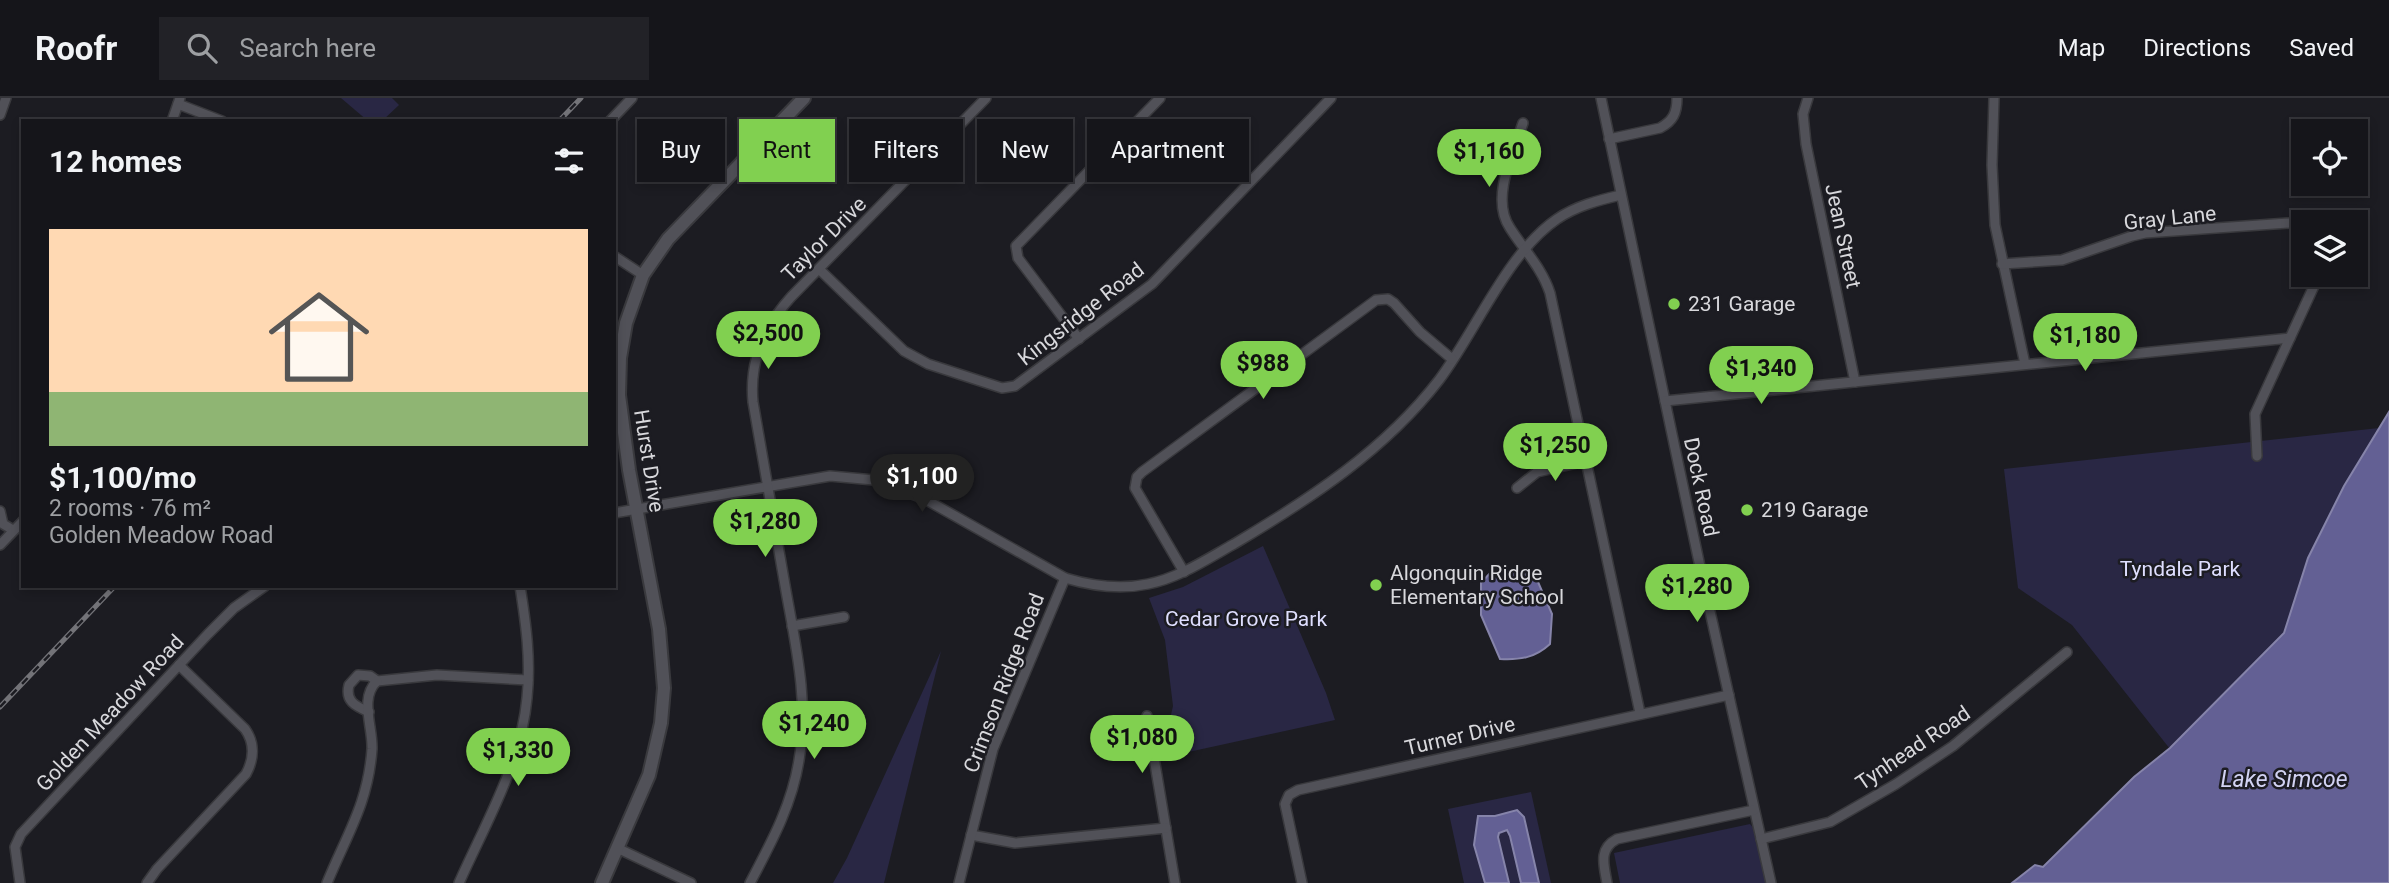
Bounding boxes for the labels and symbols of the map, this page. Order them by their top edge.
pin: $1,160 [1432,130,1546,189]
street label: Jean Street [1820,181,1866,291]
street label: Taylor Drive [777,192,871,286]
street label: Gray Lane [2123,201,2217,235]
street label: Kingsridge Road [1013,257,1149,371]
place label: 231 Garage [1688,292,1795,316]
marker: 231 Garage [1666,296,1682,312]
pin: $2,500 [711,312,825,371]
pin: $1,180 [2028,314,2142,373]
pin: $988 [1222,342,1304,401]
pin: $1,340 [1704,346,1818,406]
street label: Hurst Drive [629,408,669,514]
pin: $1,250 [1498,424,1612,483]
street label: Dock Road [1679,435,1723,539]
pin: $1,100 [865,454,979,514]
place label: 219 Garage [1761,498,1868,522]
pin: $1,280 [708,500,822,559]
marker: 219 Garage [1739,502,1755,518]
park label: Tyndale Park [2120,557,2241,581]
place label: Algonquin Ridge Elementary School [1390,561,1564,609]
pin: $1,280 [1640,564,1754,624]
marker: Algonquin Ridge Elementary School [1368,577,1384,593]
street label: Crimson Ridge Road [959,590,1049,776]
park label: Cedar Grove Park [1165,607,1327,631]
street label: Golden Meadow Road [31,630,189,796]
street label: Tynhead Road [1851,701,1975,795]
pin: $1,240 [757,702,871,761]
street label: Turner Drive [1402,712,1518,760]
pin: $1,080 [1085,716,1199,775]
pin: $1,330 [461,728,575,788]
water label: Lake Simcoe [2220,766,2348,793]

